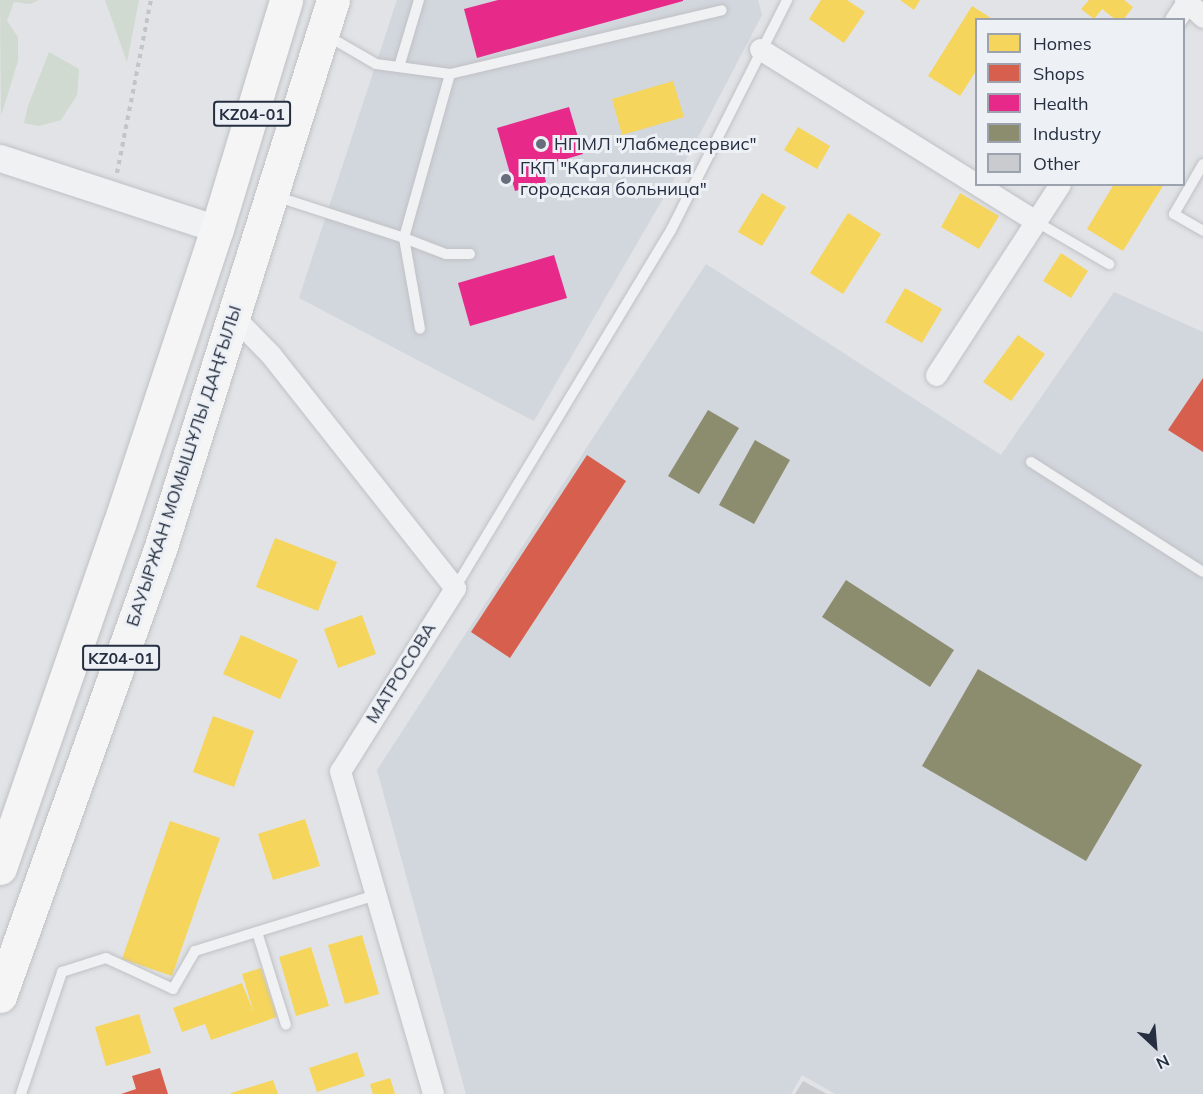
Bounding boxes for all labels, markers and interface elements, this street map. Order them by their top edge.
legend [975,18,1185,186]
text: Homes [1033,32,1092,55]
text: Shops [1033,62,1085,85]
text: Health [1033,92,1089,115]
road number: KZ04-01 [213,101,291,127]
text: Industry [1033,122,1101,145]
place label: НПМЛ "Лабмедсервис" [554,133,757,155]
marker: НПМЛ "Лабмедсервис" [532,135,550,153]
text: Other [1033,152,1080,175]
place label: ГКП "Каргалинская городская больница" [520,158,707,201]
marker: ГКП "Каргалинская городская больница" [497,170,515,188]
street label: БАУЫРЖАН МОМЫШҰЛЫ ДАҢҒЫЛЫ [122,303,246,629]
street label: МАТРОСОВА [361,619,441,727]
road number: KZ04-01 [82,645,160,671]
north arrow [1125,1016,1185,1076]
text: N [1153,1051,1173,1074]

